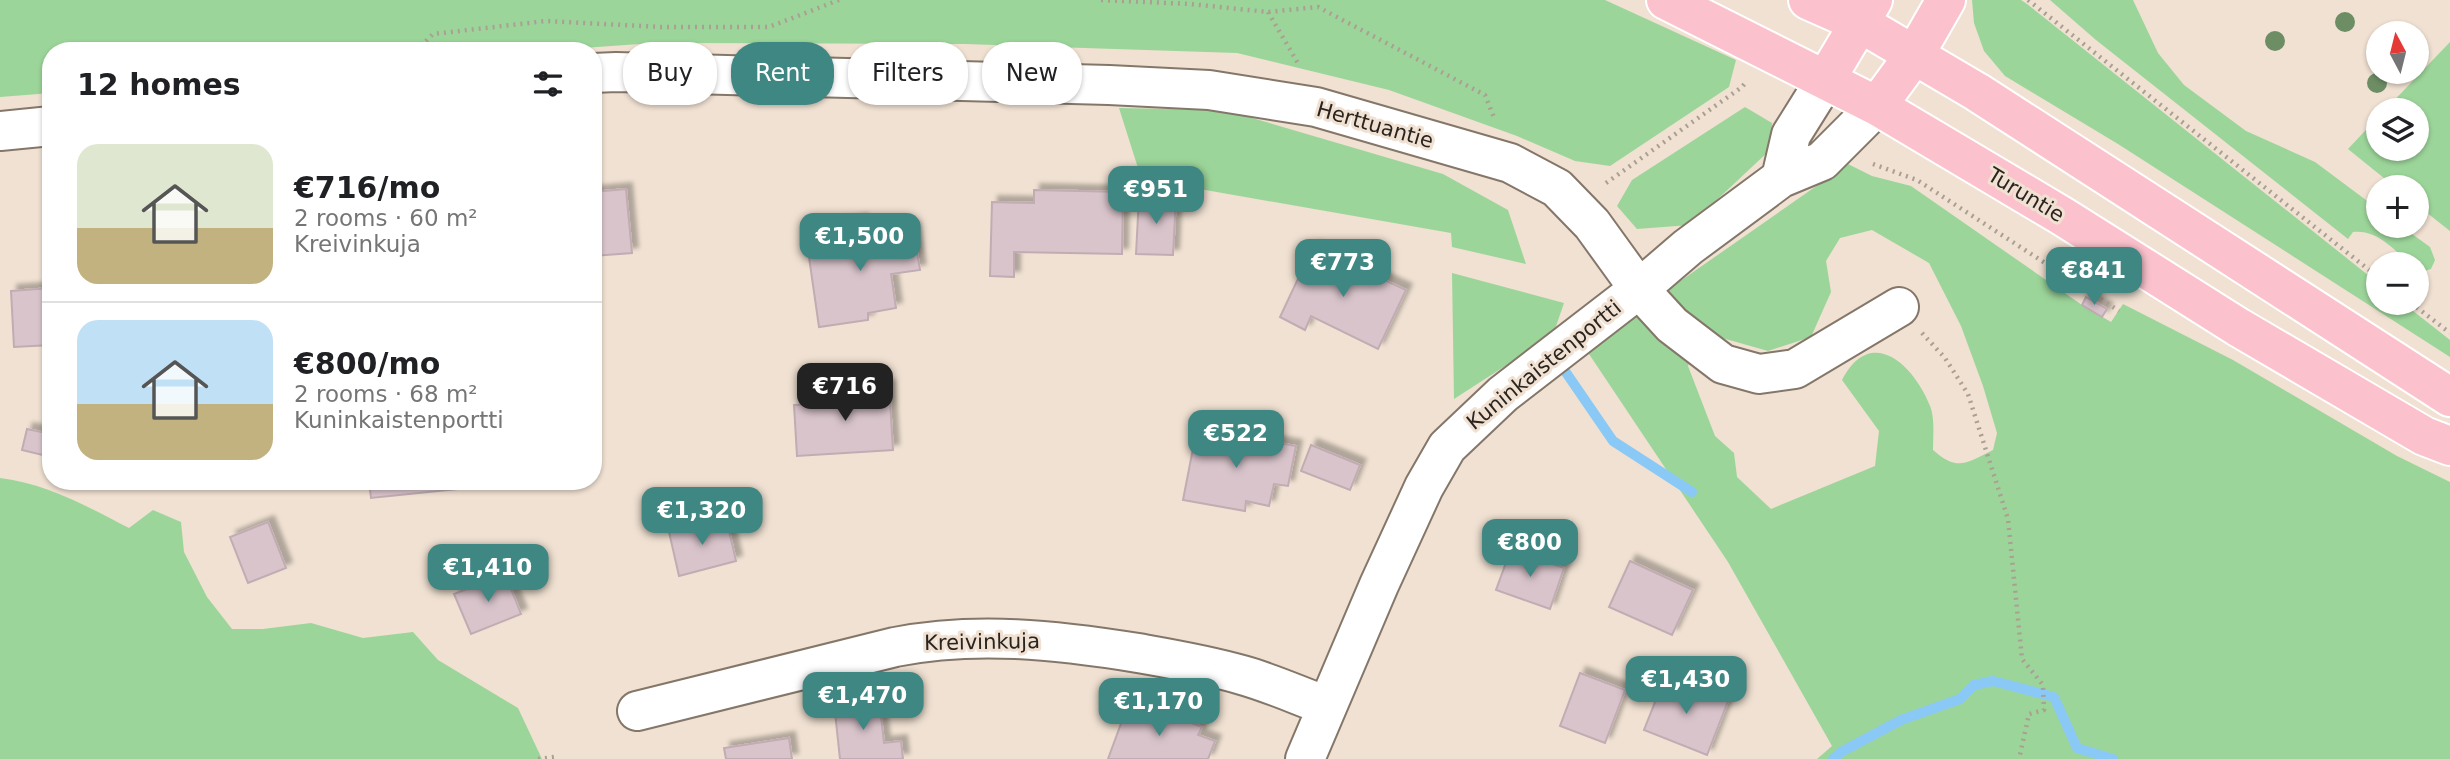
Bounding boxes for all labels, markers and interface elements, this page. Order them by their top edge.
north arrow [2366,21,2429,84]
map controls [2366,21,2429,315]
chip: Buy [623,42,717,105]
chip: Rent [731,42,834,105]
chip: Filters [848,42,968,105]
chip: New [982,42,1082,105]
icon: filters [529,65,567,103]
text: 12 homes [77,67,241,102]
street label: Herttuantie [1314,97,1436,153]
button: layers [2366,98,2429,161]
street label: Turuntie [1982,162,2069,227]
pin: €951 [1115,166,1197,226]
text: €716/mo [294,170,440,205]
icon: home [133,172,217,256]
button: + [2366,175,2429,238]
text: €951 [1124,176,1188,202]
text: 2 rooms · 60 m² [294,205,478,231]
pin: €1,500 [803,214,917,273]
text: €1,500 [816,223,904,249]
text: Kreivinkuja [294,231,421,257]
pin: €773 [1302,240,1384,299]
pin: €841 [2053,247,2135,307]
text: €773 [1311,249,1375,275]
button: − [2366,252,2429,315]
text: €841 [2062,257,2126,283]
street label: Kuninkaistenportti [1462,295,1626,435]
text: €800/mo [294,346,440,381]
icon: home [133,348,217,432]
pin: €716 [804,364,886,423]
text: €716 [813,373,877,399]
text: 2 rooms · 68 m² [294,381,478,407]
text: Kuninkaistenportti [294,407,504,433]
pin: €522 [1195,410,1277,470]
text: €522 [1204,420,1268,446]
pin: €1,320 [645,488,759,547]
text: €1,320 [658,497,746,523]
pin: €800 [1489,520,1571,579]
text: €800 [1498,529,1562,555]
pin: €1,410 [431,544,545,604]
text: €1,410 [444,554,532,580]
street label: Kreivinkuja [924,629,1040,655]
pin: €1,430 [1629,656,1743,716]
text: €1,430 [1642,666,1730,692]
pin: €1,470 [806,672,920,732]
pin: €1,170 [1102,678,1216,738]
text: €1,470 [819,682,907,708]
text: €1,170 [1115,688,1203,714]

